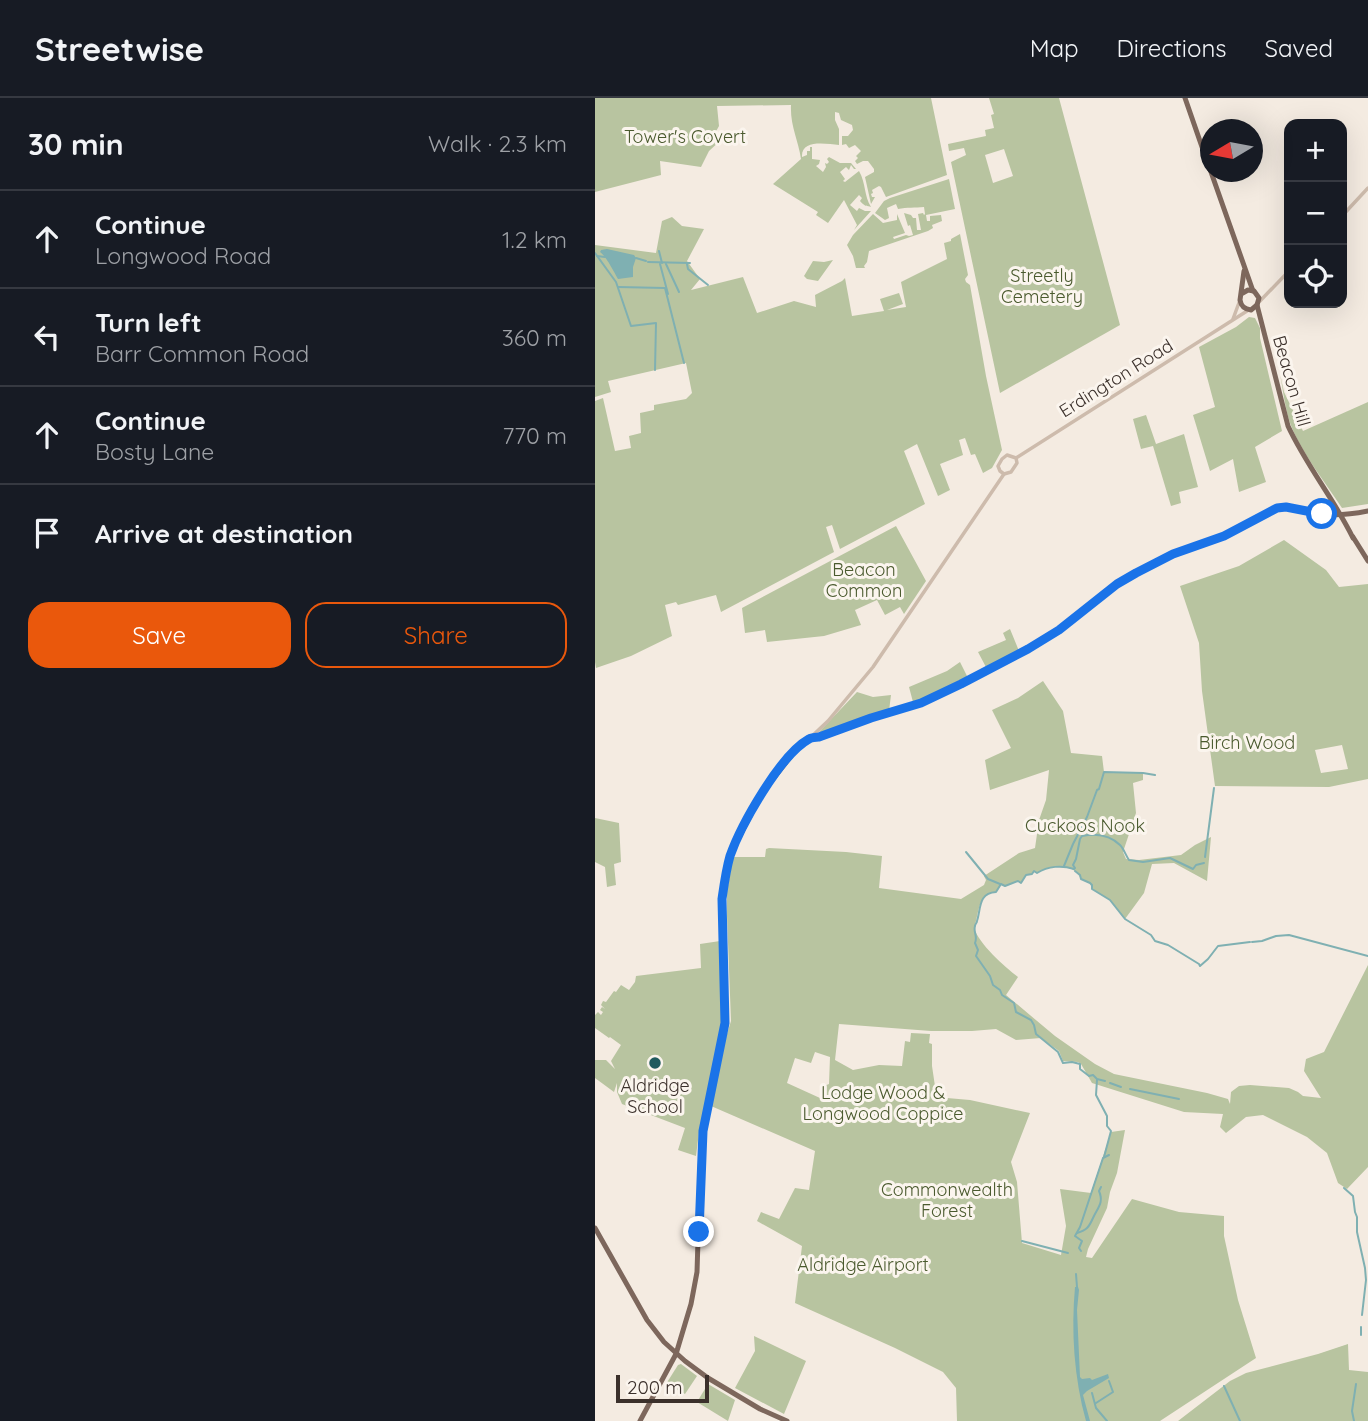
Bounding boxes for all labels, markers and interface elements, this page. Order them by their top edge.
text: Streetwise [35,28,204,69]
text: Map [1030,33,1079,63]
text: Directions [1117,33,1227,63]
text: Saved [1265,33,1333,63]
north arrow [1200,119,1263,182]
map controls [1284,119,1347,308]
button: + [1284,119,1347,182]
text: 30 min [28,125,124,163]
park label: Tower's Covert [624,125,746,148]
text: Walk · 2.3 km [428,129,567,158]
button: − [1284,182,1347,245]
text: Continue [95,208,206,241]
icon: ahead [28,220,66,258]
text: 1.2 km [502,225,567,254]
text: Longwood Road [95,241,271,270]
button: locate [1284,245,1347,308]
park label: Streetly Cemetery [1001,264,1083,308]
text: Turn left [95,306,202,339]
icon: left [28,318,66,356]
text: 360 m [502,323,567,352]
street label: Beacon Hill [1268,333,1316,429]
street label: Erdington Road [1055,334,1177,422]
text: Barr Common Road [95,339,309,368]
text: Continue [95,404,206,437]
icon: ahead [28,416,66,454]
text: 770 m [502,421,567,450]
text: Bosty Lane [95,437,214,466]
route start [1306,498,1337,529]
icon: arrive [28,514,66,552]
text: Arrive at destination [95,517,353,550]
park label: Beacon Common [826,558,902,602]
button: Save [28,602,291,668]
button: Share [305,602,567,668]
park label: Birch Wood [1199,731,1295,754]
park label: Cuckoos Nook [1025,814,1145,837]
marker: Aldridge School [647,1055,663,1071]
place label: Aldridge School [620,1074,690,1118]
park label: Lodge Wood & Longwood Coppice [803,1081,963,1125]
park label: Commonwealth Forest [881,1178,1013,1222]
route end [683,1216,714,1247]
park label: Aldridge Airport [797,1253,929,1276]
scale bar [616,1372,709,1404]
text: 200 m [627,1375,683,1399]

